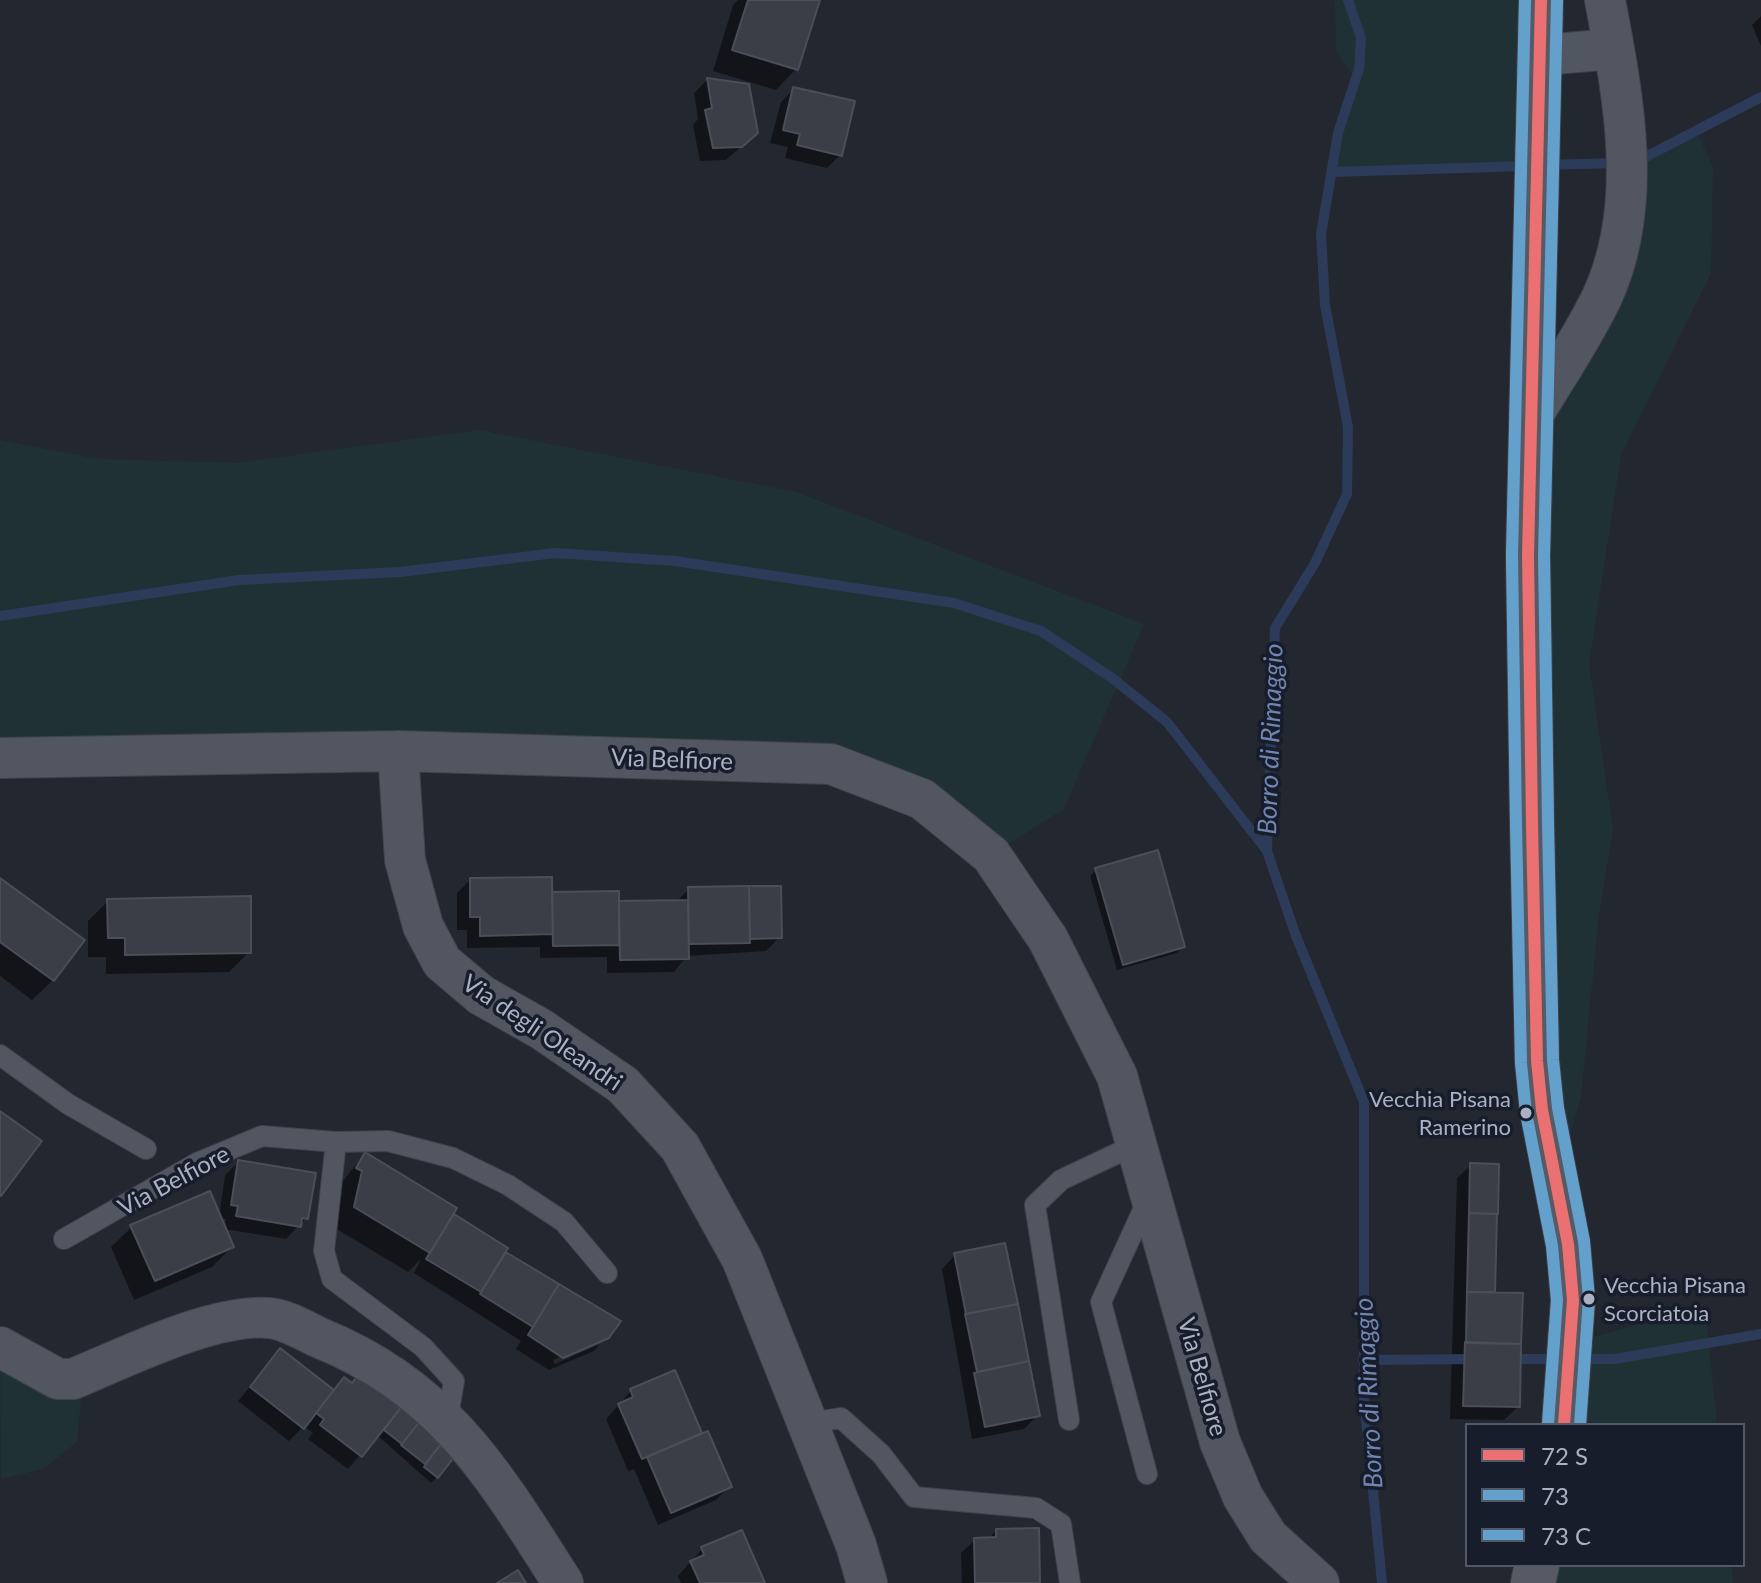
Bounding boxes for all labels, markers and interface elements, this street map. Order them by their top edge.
water label: Borro di Rimaggio [1252,643,1290,835]
street label: Via Belfiore [611,743,733,777]
street label: Via degli Oleandri [457,969,627,1097]
place label: Vecchia Pisana Ramerino [1369,1087,1511,1138]
marker: Vecchia Pisana Ramerino [1518,1105,1534,1121]
street label: Via Belfiore [113,1140,235,1222]
place label: Vecchia Pisana Scorciatoia [1604,1273,1746,1324]
marker: Vecchia Pisana Scorciatoia [1581,1291,1597,1307]
water label: Borro di Rimaggio [1348,1297,1390,1489]
street label: Via Belfiore [1171,1314,1233,1440]
legend [1465,1423,1745,1567]
text: 72 S [1541,1441,1588,1470]
text: 73 [1541,1481,1569,1510]
text: 73 C [1541,1521,1591,1550]

